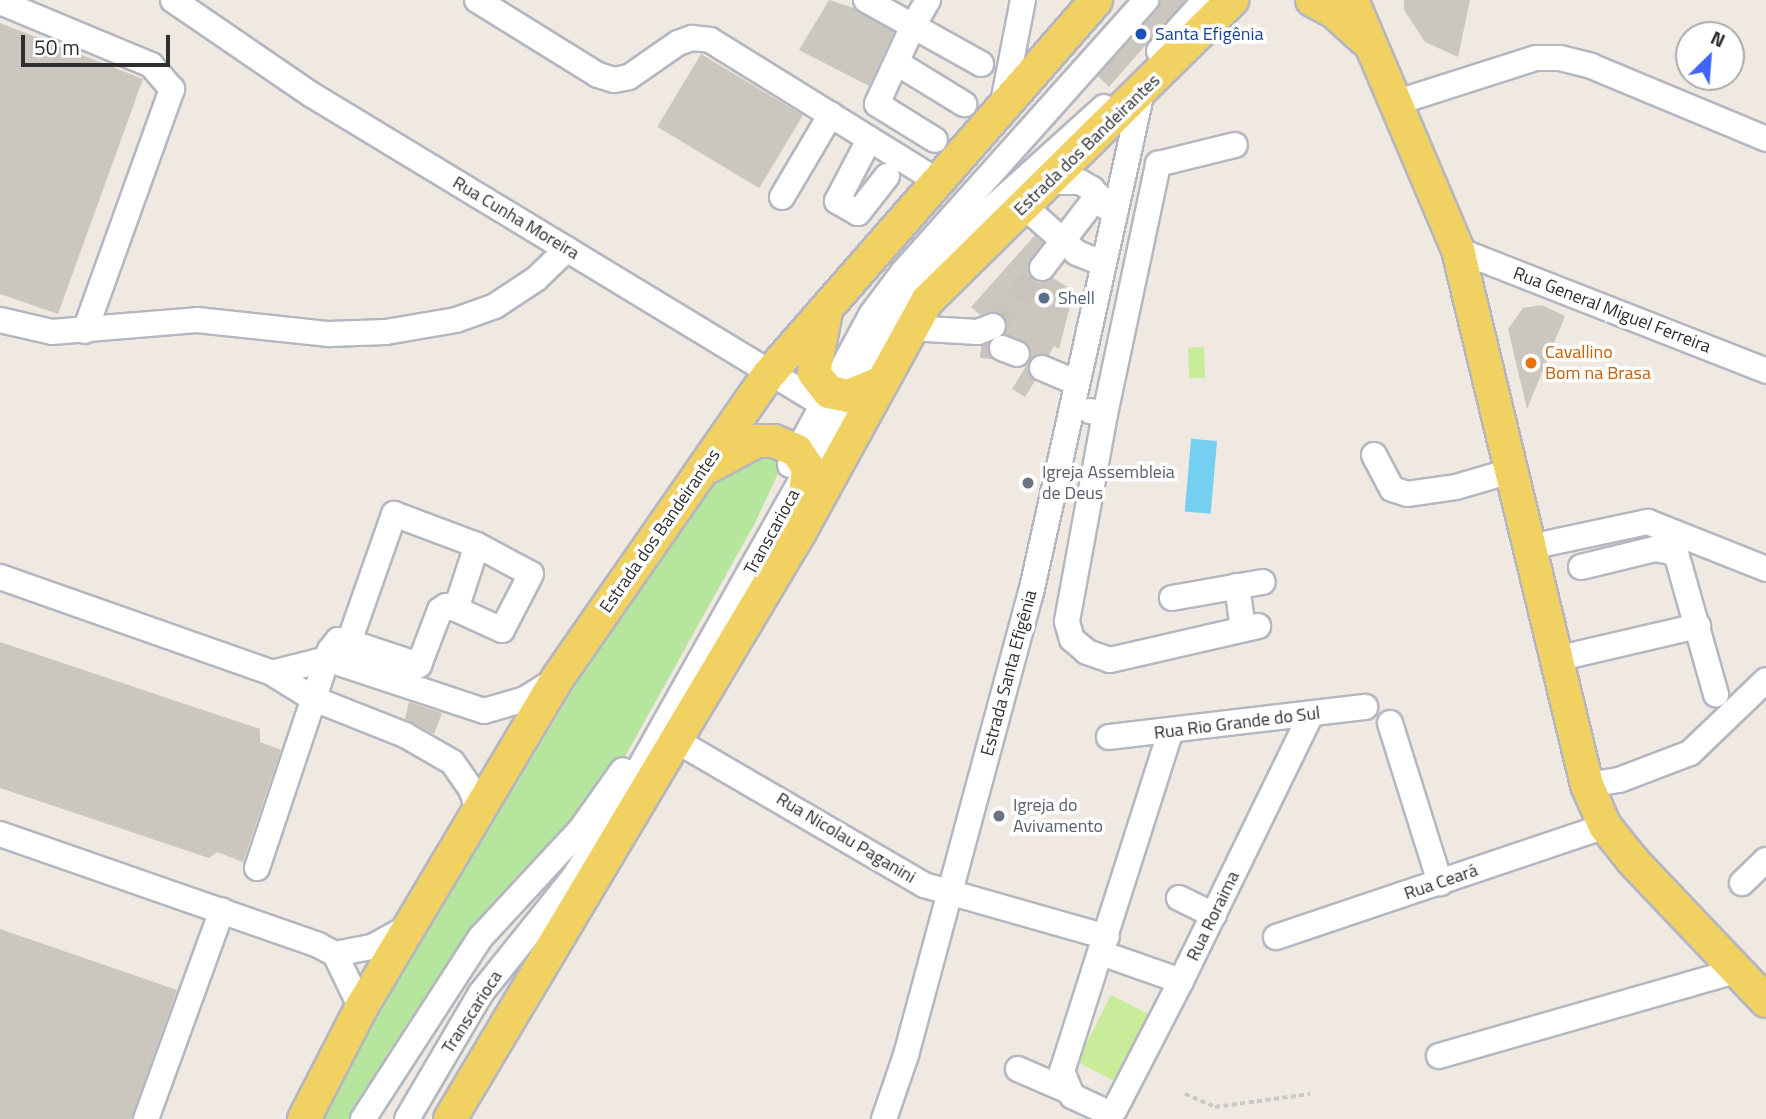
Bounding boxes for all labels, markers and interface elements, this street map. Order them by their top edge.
scale bar [24,21,173,65]
north arrow [1675,21,1745,91]
text: N [1706,22,1730,54]
place label: Santa Efigênia [1155,23,1263,45]
marker: Santa Efigênia [1133,26,1149,42]
text: 50 m [34,31,80,63]
street label: Estrada dos Bandeirantes [1009,70,1165,220]
street label: Rua Cunha Moreira [449,172,583,264]
street label: Rua General Miguel Ferreira [1510,262,1714,358]
place label: Shell [1058,287,1095,309]
marker: Shell [1036,290,1052,306]
place label: Cavallino Bom na Brasa [1545,342,1651,384]
marker: Cavallino Bom na Brasa [1523,355,1539,371]
street label: Estrada dos Bandeirantes [595,445,725,617]
place label: Igreja Assembleia de Deus [1042,462,1175,504]
marker: Igreja Assembleia de Deus [1020,475,1036,491]
street label: Transcarioca [740,485,804,579]
street label: Estrada Santa Efigênia [976,588,1042,758]
street label: Rua Rio Grande do Sul [1153,702,1321,744]
street label: Rua Nicolau Paganini [772,788,920,888]
place label: Igreja do Avivamento [1013,795,1103,838]
marker: Igreja do Avivamento [991,808,1007,824]
street label: Rua Ceará [1401,859,1481,905]
street label: Rua Roraima [1182,868,1244,964]
street label: Transcarioca [437,966,507,1058]

